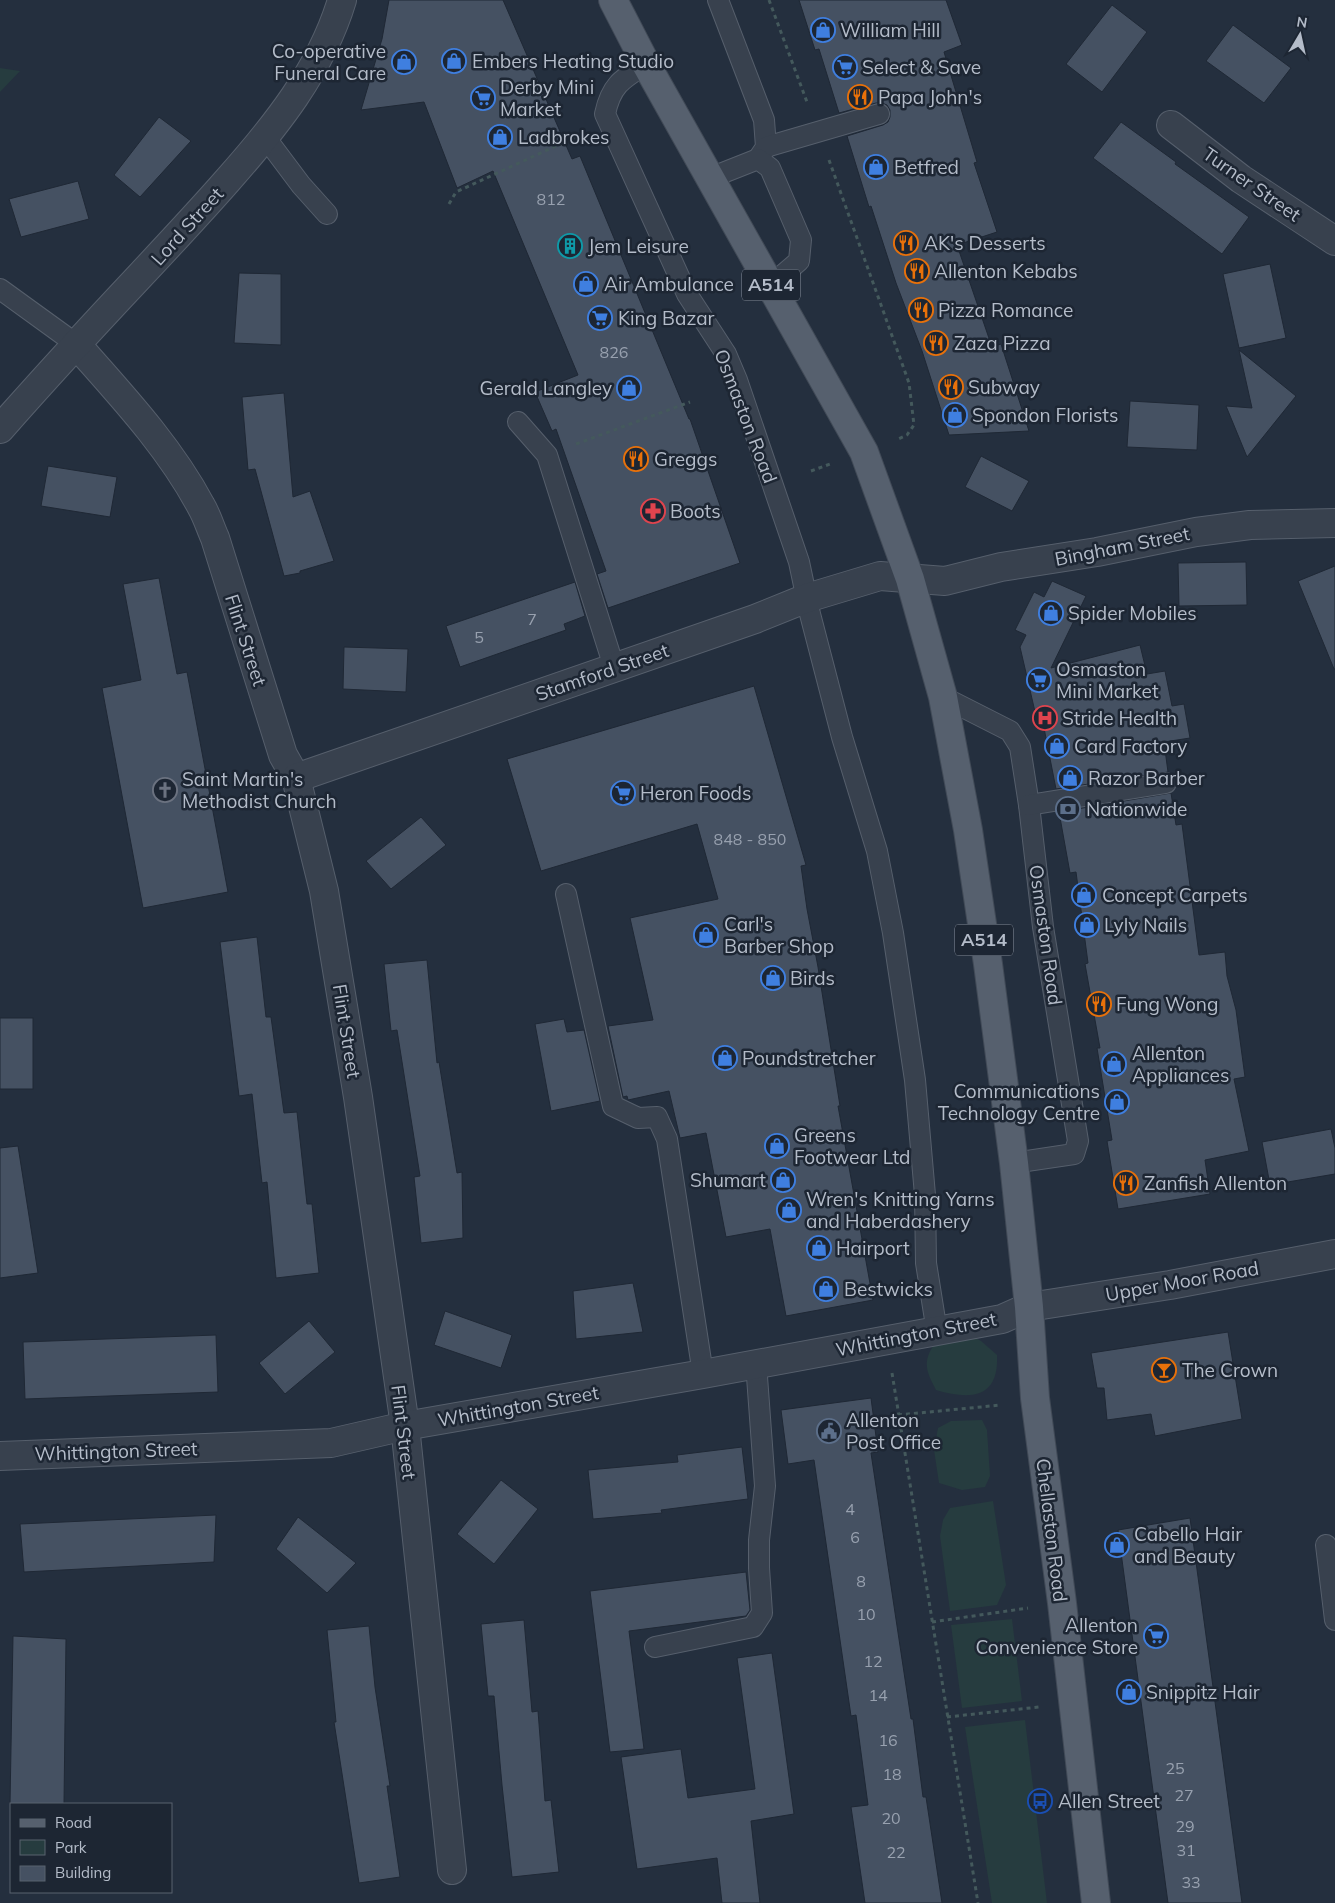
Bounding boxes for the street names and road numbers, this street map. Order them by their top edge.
street label: Turner Street [1198,142,1306,227]
street label: Lord Street [146,182,229,270]
road number: A514 [742,270,800,300]
street label: Osmaston Road [709,346,783,486]
street label: Bingham Street [1053,521,1192,571]
street label: Flint Street [220,591,272,689]
street label: Stamford Street [532,638,672,706]
street label: Osmaston Road [1024,863,1068,1007]
road number: A514 [955,924,1013,956]
street label: Flint Street [328,982,366,1080]
street label: Upper Moor Road [1103,1256,1261,1306]
street label: Whittington Street [834,1307,999,1361]
street label: Whittington Street [436,1380,601,1432]
street label: Flint Street [386,1383,422,1481]
street label: Whittington Street [34,1436,198,1466]
street label: Chellaston Road [1031,1457,1073,1603]

